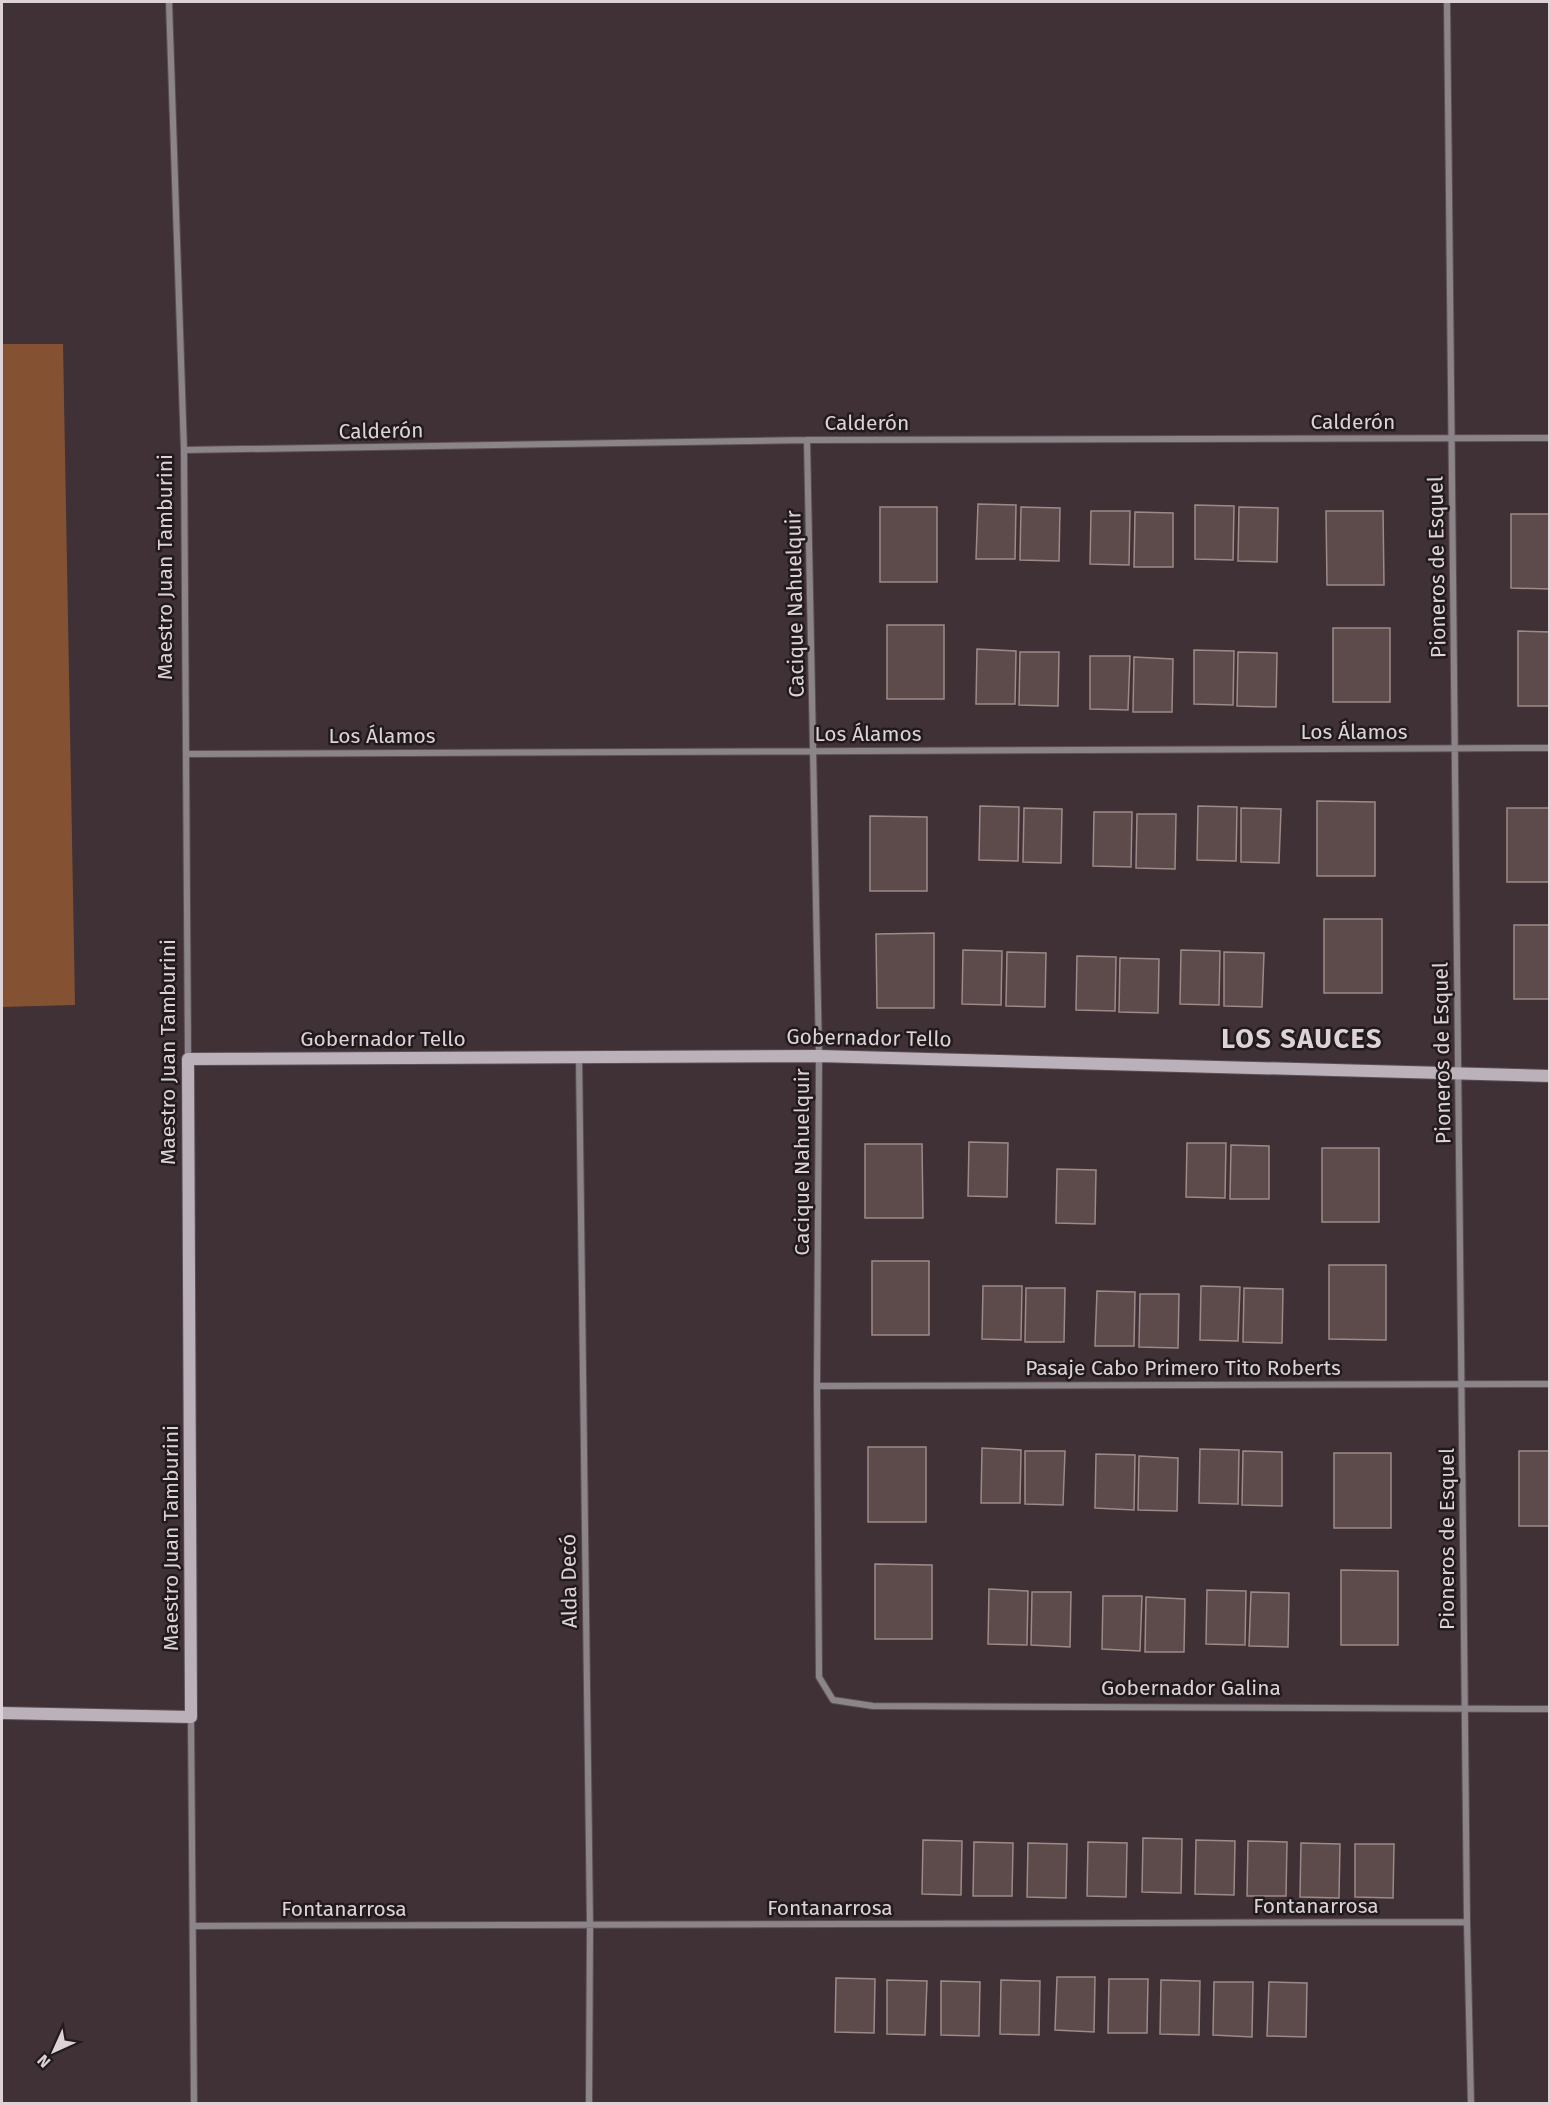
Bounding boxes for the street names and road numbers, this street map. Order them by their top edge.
street label: Calderón [1311,409,1395,435]
street label: Calderón [825,410,909,436]
street label: Calderón [338,417,424,445]
street label: Maestro Juan Tamburini [152,454,178,680]
street label: Pioneros de Esquel [1422,476,1452,658]
street label: Cacique Nahuelquir [780,510,810,698]
street label: Los Álamos [1300,719,1408,745]
street label: Los Álamos [814,721,922,747]
street label: Los Álamos [328,723,436,749]
street label: Maestro Juan Tamburini [155,939,181,1165]
street label: Pioneros de Esquel [1427,962,1457,1144]
street label: Gobernador Tello [786,1024,952,1052]
street label: Gobernador Tello [300,1026,466,1052]
street label: Cacique Nahuelquir [789,1068,815,1256]
street label: Pasaje Cabo Primero Tito Roberts [1025,1355,1341,1381]
street label: Maestro Juan Tamburini [158,1425,184,1651]
street label: Pioneros de Esquel [1434,1448,1460,1630]
street label: Alda Decó [555,1534,583,1628]
street label: Gobernador Galina [1101,1675,1281,1701]
street label: Fontanarrosa [1253,1893,1379,1919]
street label: Fontanarrosa [767,1895,893,1921]
street label: Fontanarrosa [281,1896,407,1922]

